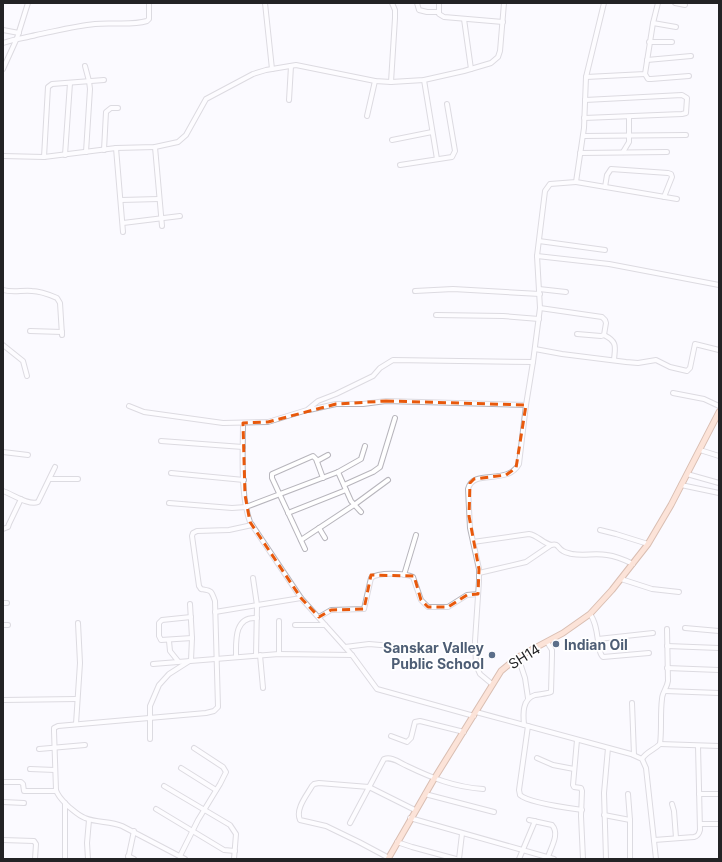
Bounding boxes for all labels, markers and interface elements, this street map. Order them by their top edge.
place label: Indian Oil [564,636,628,653]
place label: Sanskar Valley Public School [383,639,485,672]
marker: Indian Oil [551,639,561,649]
street label: SH14 [505,640,543,672]
marker: Sanskar Valley Public School [487,650,497,660]

